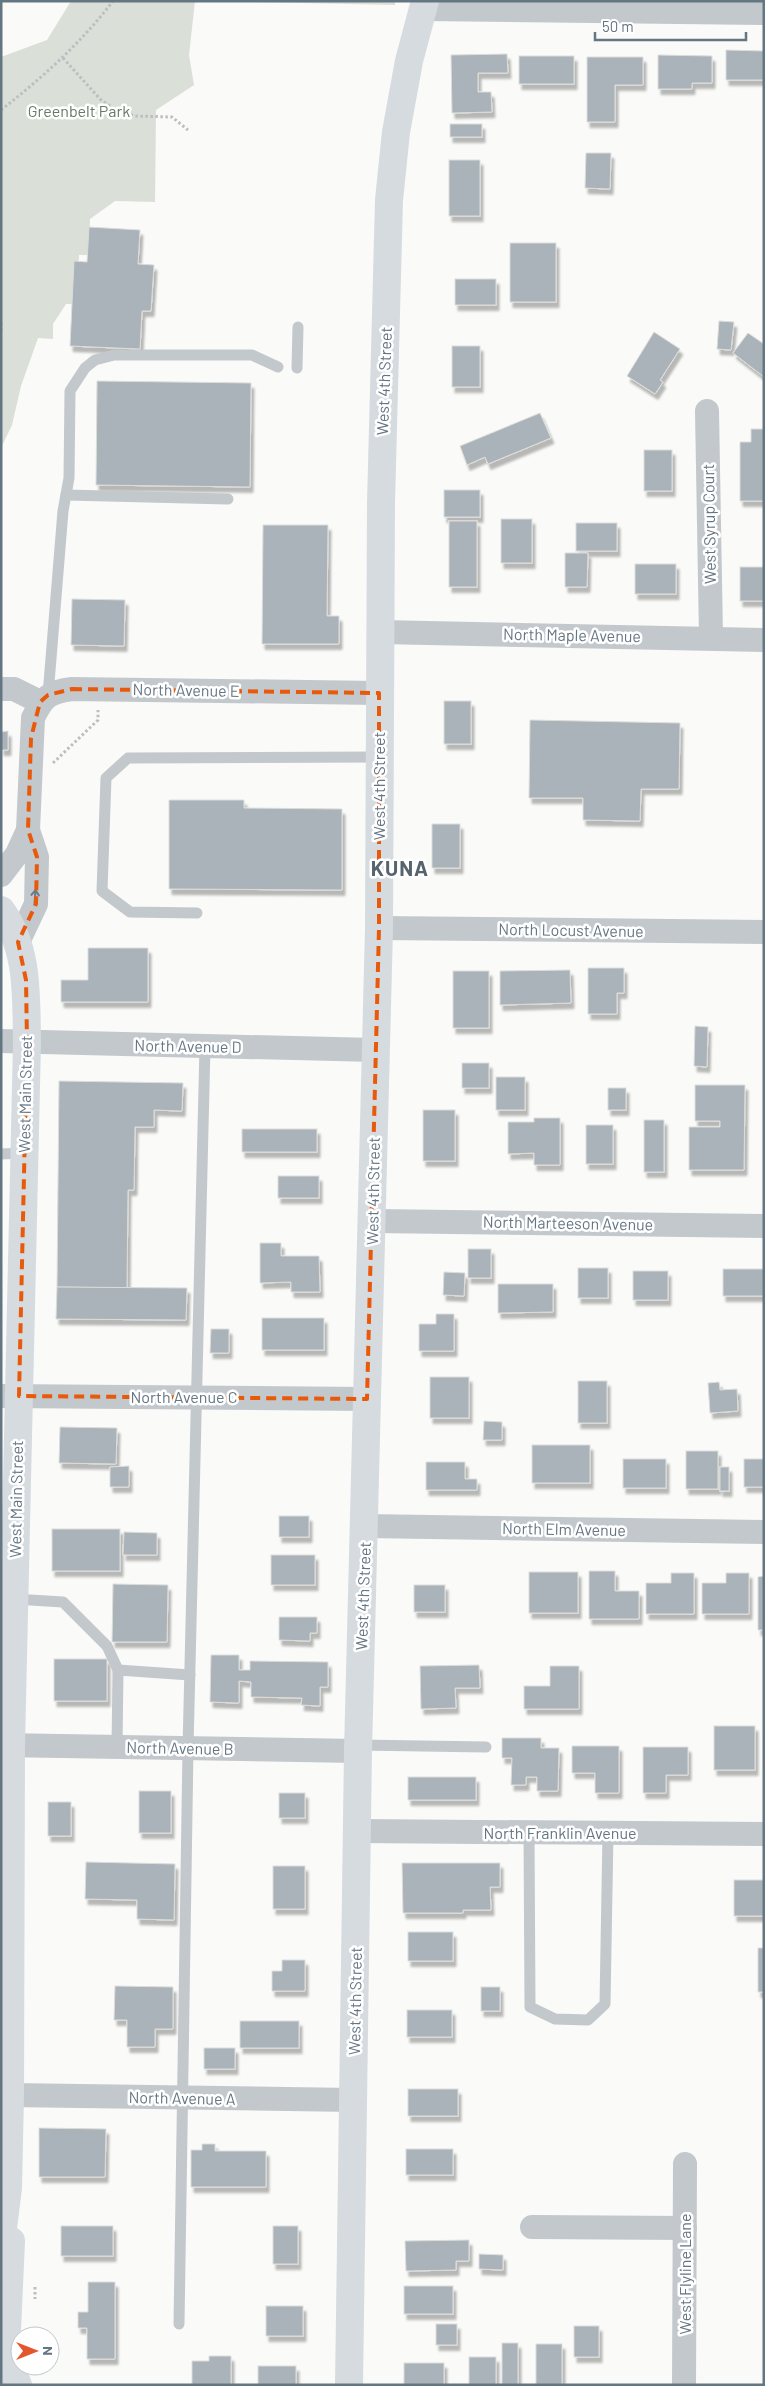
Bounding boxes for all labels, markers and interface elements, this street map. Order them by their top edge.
scale bar [595,10,746,42]
text: 50 m [602,17,634,35]
park label: Greenbelt Park [28,101,130,120]
street label: West 4th Street [372,326,395,436]
street label: West Syrup Court [698,464,719,584]
street label: North Maple Avenue [503,624,641,645]
street label: North Avenue E [132,679,240,700]
street label: West 4th Street [369,732,388,840]
district label: KUNA [371,855,429,880]
one-way arrow [31,889,40,905]
street label: North Locust Avenue [498,919,644,940]
street label: West Main Street [14,1035,35,1153]
street label: North Avenue D [134,1035,242,1056]
street label: West 4th Street [362,1137,383,1245]
street label: North Marteeson Avenue [483,1212,653,1233]
street label: North Avenue C [131,1387,238,1406]
street label: West Main Street [5,1440,26,1558]
street label: North Elm Avenue [502,1518,626,1539]
street label: West 4th Street [351,1541,374,1651]
street label: North Avenue B [126,1737,234,1758]
street label: North Franklin Avenue [483,1823,637,1842]
street label: West 4th Street [344,1947,365,2055]
street label: North Avenue A [128,2087,236,2108]
street label: West Flyline Lane [675,2214,694,2334]
north arrow [10,2326,60,2376]
text: N [40,2346,57,2356]

